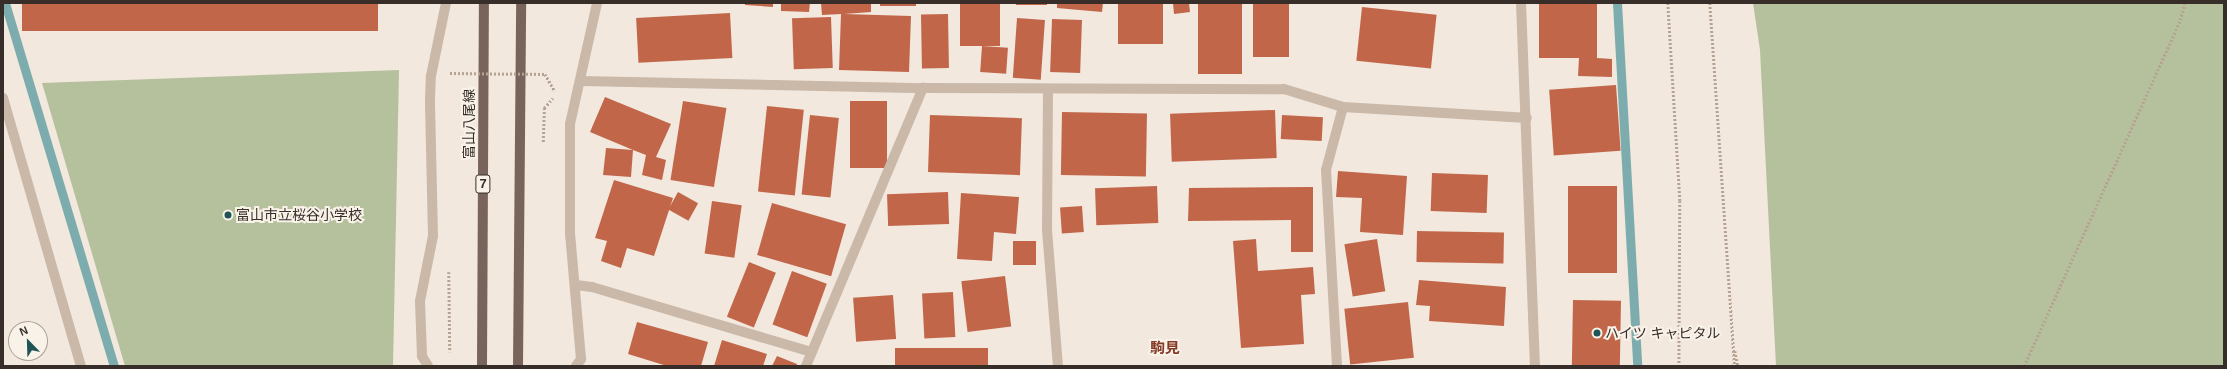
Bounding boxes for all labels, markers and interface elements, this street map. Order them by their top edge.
street label: 富山八尾線 [461,89,477,159]
road number: 7 [475,173,491,195]
place label: 富山市立桜谷小学校 [236,207,362,223]
marker: 富山市立桜谷小学校 [223,210,233,220]
north arrow [8,321,48,361]
text: N [18,324,30,338]
place label: ハイツ キャピタル [1605,325,1721,341]
marker: ハイツ キャピタル [1592,328,1602,338]
district label: 駒見 [1150,339,1180,357]

